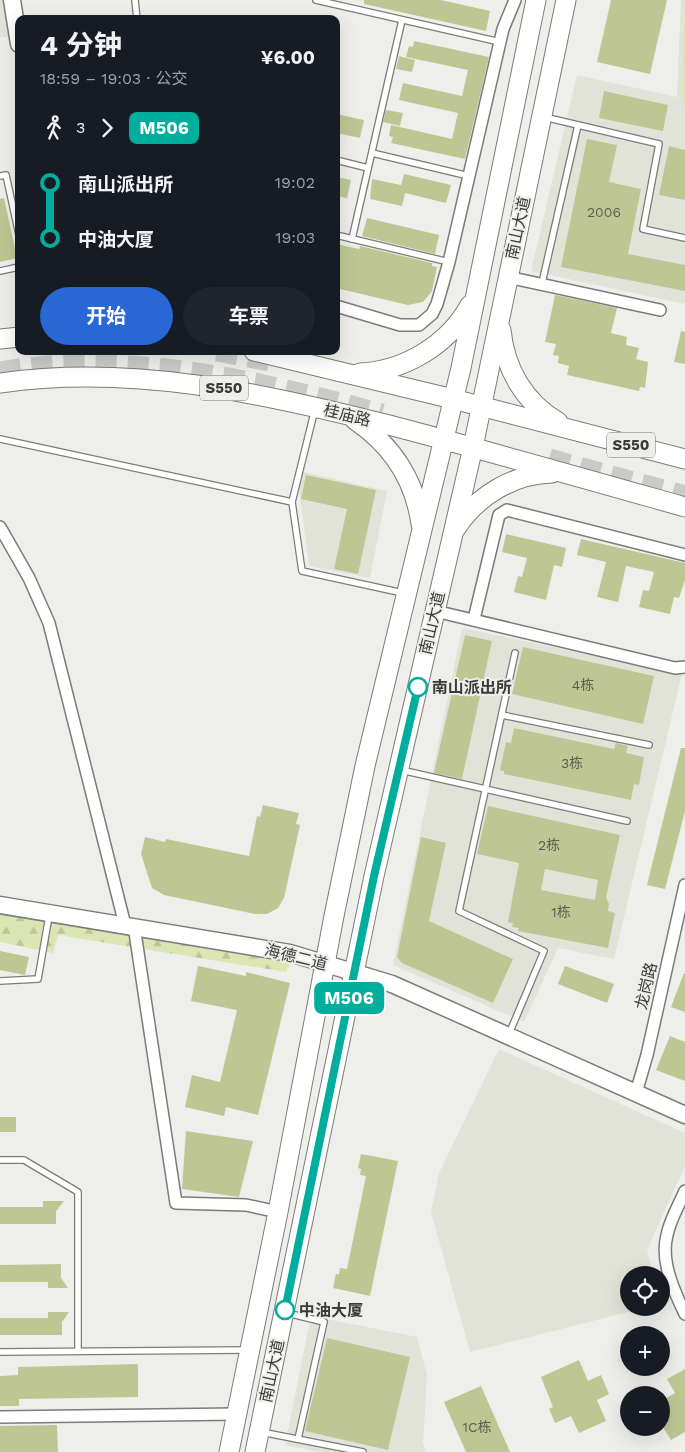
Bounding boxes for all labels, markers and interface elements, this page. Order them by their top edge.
text: 4 分钟 [40,29,122,62]
text: ¥6.00 [261,46,315,69]
text: 18:59 – 19:03 · 公交 [40,69,188,88]
icon: walk [40,114,68,142]
icon: forward [93,114,121,142]
text: M506 [139,117,189,138]
text: 3 [76,118,85,137]
text: 南山派出所 [78,173,173,196]
text: 19:02 [275,173,315,192]
street label: 南山大道 [502,195,534,261]
house number: 2006 [587,204,621,220]
text: 中油大厦 [78,228,154,251]
text: 19:03 [275,228,315,247]
button: 开始 [40,287,173,345]
button: 车票 [183,287,315,345]
road number: S550 [200,376,248,400]
street label: 桂庙路 [321,400,373,430]
road number: S550 [607,432,655,458]
street label: 南山大道 [416,590,448,656]
marker: 南山派出所 [408,677,428,697]
house number: 4栋 [572,677,594,693]
place label: 南山派出所 [432,678,512,697]
house number: 3栋 [561,755,583,771]
house number: 2栋 [538,837,560,853]
house number: 1栋 [551,904,571,920]
street label: 海德二道 [263,940,329,974]
street label: 龙岗路 [631,960,661,1012]
line badge: M506 [314,982,384,1014]
text: M506 [324,987,374,1008]
map controls [620,1266,670,1436]
button: locate [620,1266,670,1316]
marker: 中油大厦 [275,1300,295,1320]
place label: 中油大厦 [299,1301,363,1320]
button: + [620,1326,670,1376]
street label: 南山大道 [256,1338,288,1404]
button: − [620,1386,670,1436]
house number: 1C栋 [462,1419,492,1435]

